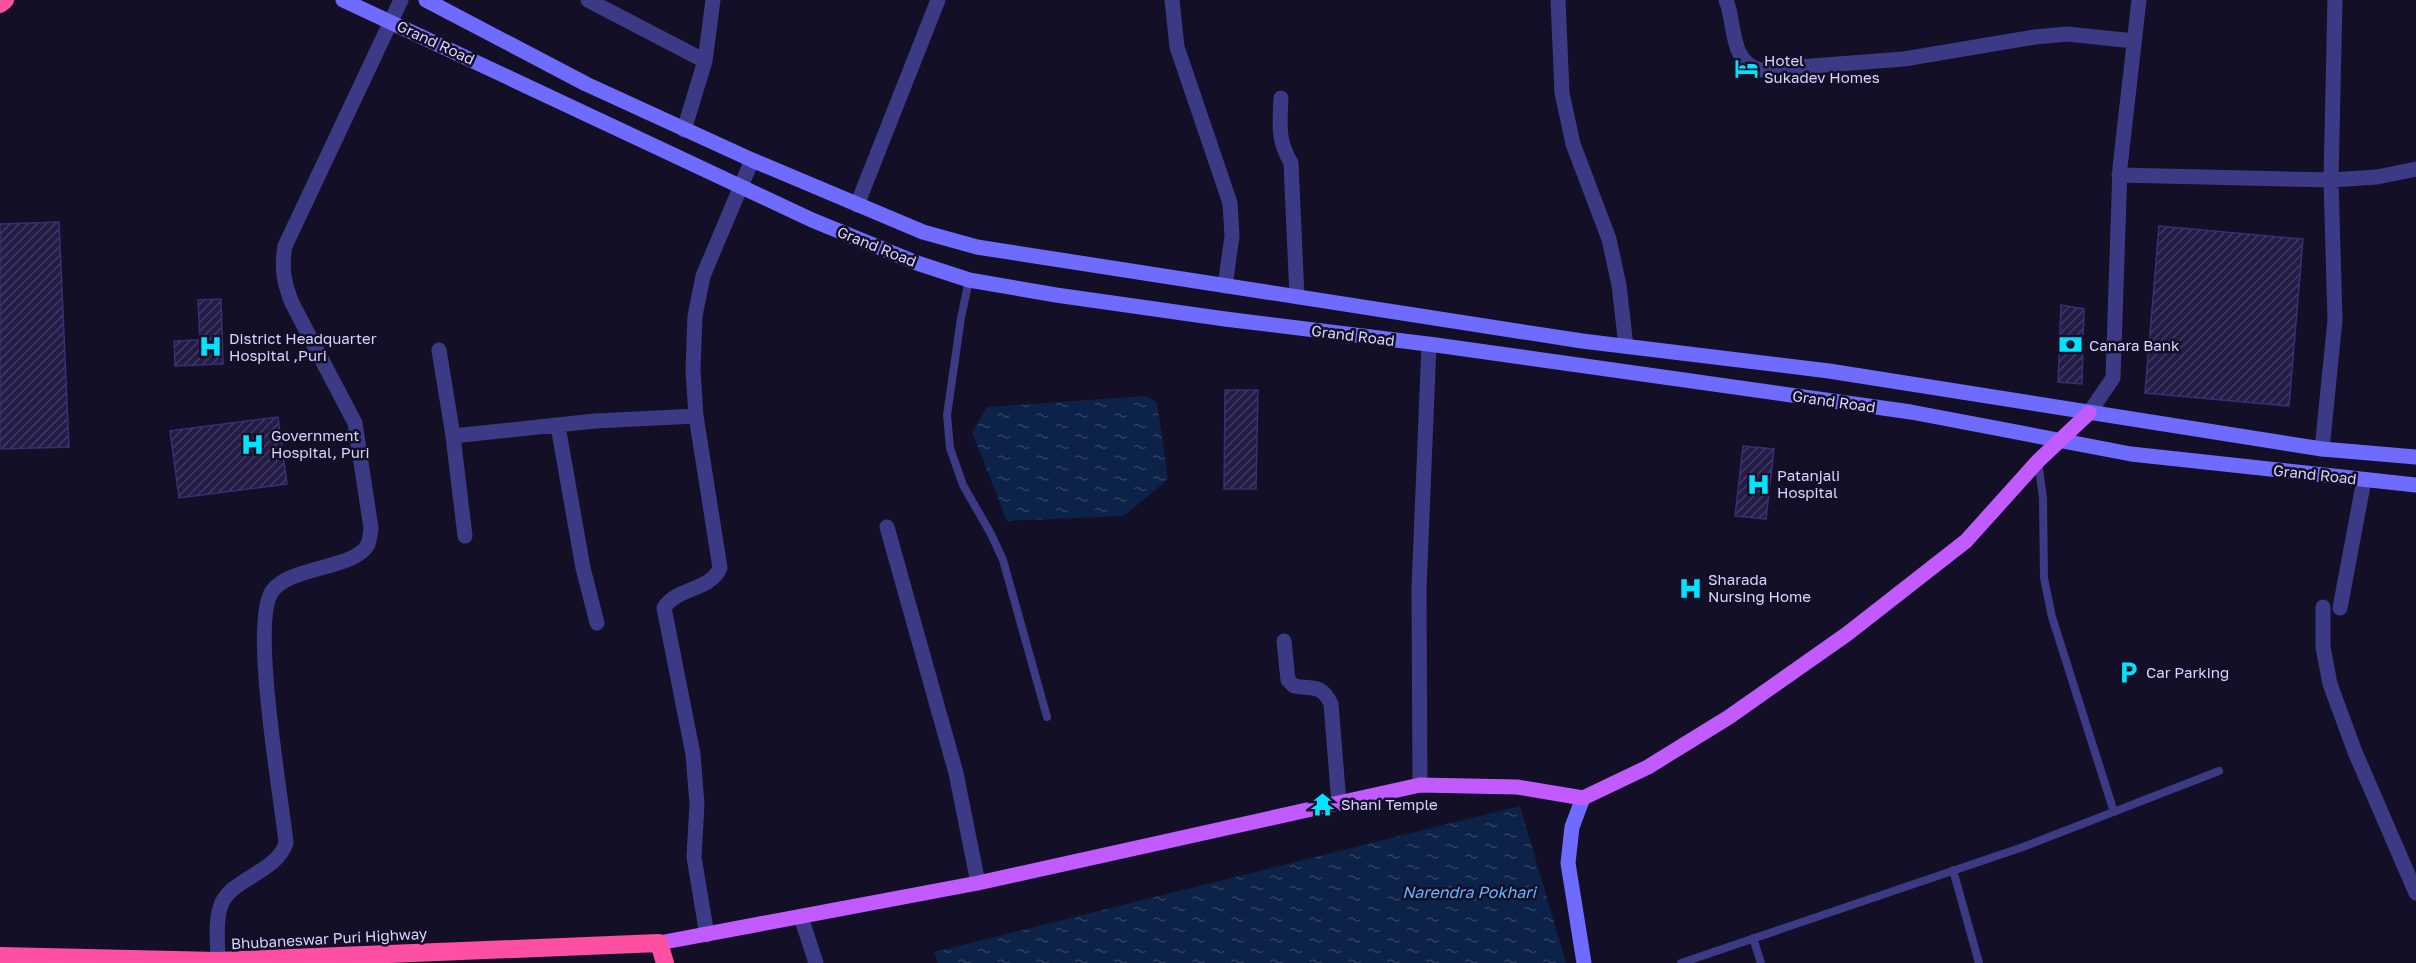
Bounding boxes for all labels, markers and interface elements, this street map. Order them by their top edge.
street label: Grand Road [394,16,478,68]
place label: Hotel Sukadev Homes [1764,51,1880,86]
hotel icon: Hotel Sukadev Homes [1733,56,1759,82]
street label: Grand Road [835,222,919,270]
street label: Grand Road [1310,321,1396,349]
place label: District Headquarter Hospital ,Puri [229,329,377,364]
bank icon: Canara Bank [2058,332,2084,358]
hospital icon: District Headquarter Hospital ,Puri [198,334,224,360]
place label: Canara Bank [2089,336,2180,354]
street label: Grand Road [1791,386,1877,416]
place label: Government Hospital, Puri [271,426,370,461]
hospital icon: Government Hospital, Puri [240,431,266,457]
street label: Grand Road [2272,461,2358,487]
place label: Patanjali Hospital [1777,466,1840,501]
hospital icon: Patanjali Hospital [1746,471,1772,497]
place label: Sharada Nursing Home [1708,570,1811,605]
hospital icon: Sharada Nursing Home [1677,575,1703,601]
parking icon: Car Parking [2115,659,2141,685]
place label: Car Parking [2146,663,2229,681]
temple icon: Shani Temple [1310,791,1336,817]
place label: Shani Temple [1341,795,1438,813]
water label: Narendra Pokhari [1402,882,1538,902]
street label: Bhubaneswar Puri Highway [230,924,428,952]

